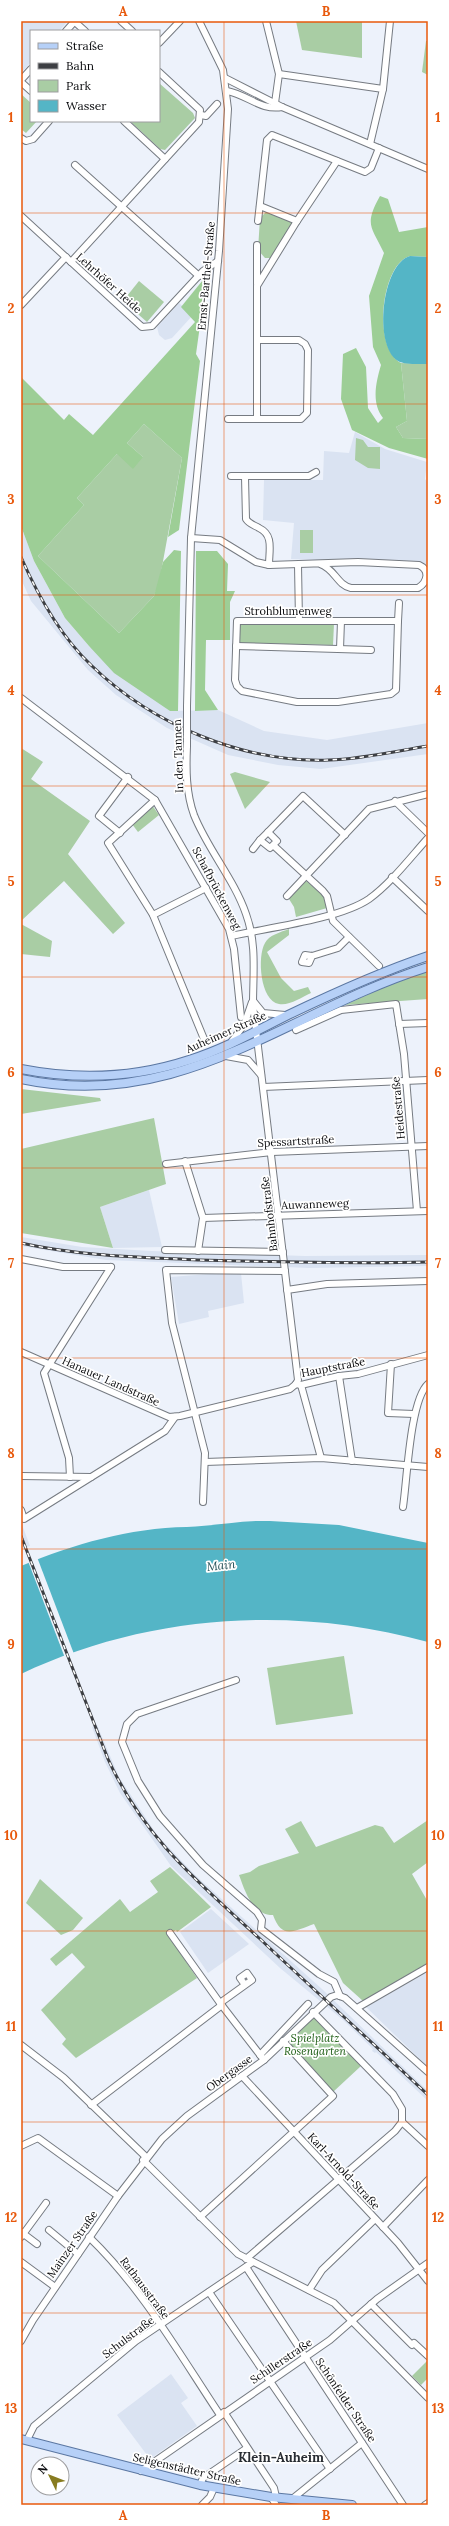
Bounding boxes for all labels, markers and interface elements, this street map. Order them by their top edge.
text: A [119,3,128,20]
text: B [322,3,331,20]
legend [30,30,160,122]
text: Straße [66,38,104,53]
text: Bahn [66,58,94,73]
text: Park [66,78,92,93]
text: Wasser [66,98,107,113]
text: 1 [8,109,14,126]
text: 1 [435,109,441,126]
street label: Ernst-Barthel-Straße [194,221,218,331]
street label: Lehrhöfer Heide [73,250,145,316]
text: 2 [8,300,15,317]
text: 2 [435,300,442,317]
text: 3 [7,491,15,508]
text: 3 [434,491,442,508]
street label: Strohblumenweg [244,604,332,618]
text: 4 [7,682,15,699]
text: 4 [434,682,442,699]
street label: In den Tannen [170,719,186,793]
street label: Schafbrückenweg [189,844,245,932]
text: 5 [7,873,15,890]
text: 5 [434,873,442,890]
street label: Auheimer Straße [183,1008,269,1056]
text: 6 [7,1064,15,1081]
text: 6 [434,1064,442,1081]
street label: Heidestraße [388,1076,408,1140]
street label: Spessartstraße [257,1132,335,1150]
street label: Bahnhofstraße [257,1176,281,1252]
street label: Auwanneweg [280,1196,350,1212]
text: 7 [8,1255,14,1272]
text: 7 [435,1255,441,1272]
street label: Hanauer Landstraße [60,1353,162,1409]
street label: Hauptstraße [300,1354,366,1380]
text: 8 [7,1445,15,1462]
text: 8 [434,1445,442,1462]
water label: Main [206,1556,237,1574]
text: 9 [7,1636,15,1653]
text: 9 [434,1636,442,1653]
text: 10 [4,1827,18,1844]
text: 10 [431,1827,445,1844]
text: 11 [6,2018,16,2035]
text: 11 [433,2018,443,2035]
park label: Spielplatz Rosengarten [284,2031,346,2058]
street label: Obergasse [203,2052,255,2094]
street label: Karl-Arnold-Straße [305,2130,383,2212]
street label: Mainzer Straße [44,2208,100,2280]
text: 12 [5,2209,17,2226]
text: 12 [432,2209,444,2226]
street label: Rathausstraße [117,2254,173,2322]
street label: Schulstraße [99,2313,157,2361]
street label: Schillerstraße [247,2335,315,2387]
street label: Schönfelder Straße [313,2355,379,2445]
text: 13 [5,2400,17,2417]
text: 13 [432,2400,444,2417]
district label: Klein-Auheim [238,2449,324,2466]
street label: Seligenstädter Straße [132,2450,243,2488]
north arrow [30,2456,70,2496]
text: N [35,2461,51,2477]
text: A [119,2507,128,2524]
text: B [322,2507,331,2524]

